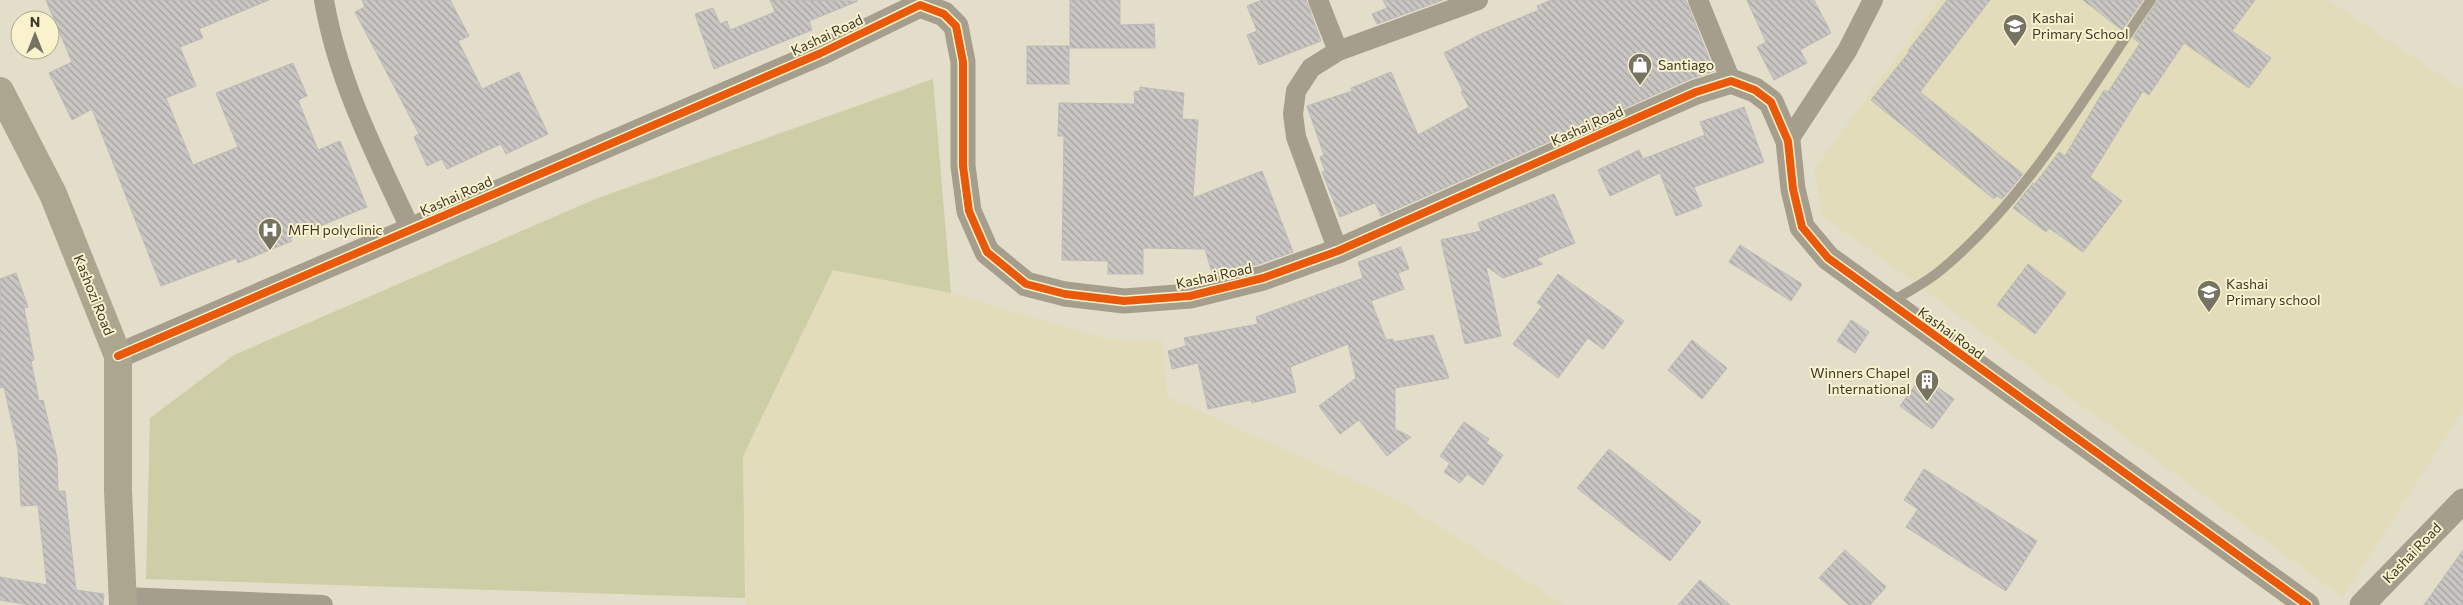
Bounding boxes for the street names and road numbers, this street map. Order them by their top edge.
street label: Kashai Road [788,10,865,59]
street label: Kashai Road [1548,102,1626,149]
street label: Kashai Road [417,172,495,219]
street label: Kashozi Road [71,252,118,338]
street label: Kashai Road [1174,259,1254,292]
street label: Kashai Road [1915,303,1988,362]
street label: Kashai Road [2379,519,2445,586]

